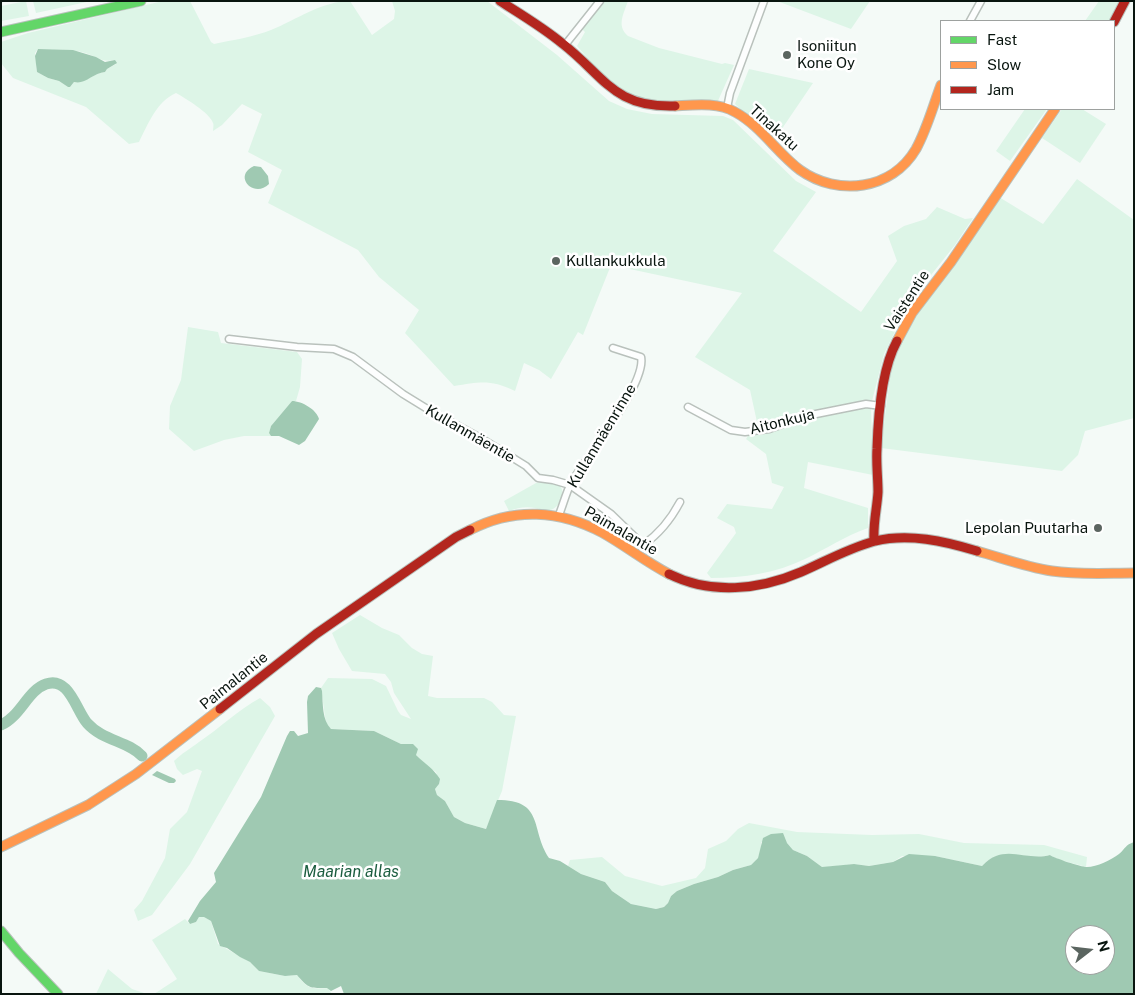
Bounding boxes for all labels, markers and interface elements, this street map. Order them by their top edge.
legend [940,20,1115,110]
text: Fast [987,31,1017,48]
place label: Isoniitun Kone Oy [797,37,857,72]
marker: Isoniitun Kone Oy [781,49,793,61]
text: Slow [987,56,1021,73]
text: Jam [987,81,1014,98]
street label: Tinakatu [746,101,802,155]
place label: Kullankukkula [566,252,666,270]
marker: Kullankukkula [550,255,562,267]
street label: Vaistentie [881,267,933,335]
street label: Kullanmäenrinne [564,381,640,491]
street label: Kullanmäentie [422,401,518,467]
street label: Aitonkuja [748,405,816,439]
street label: Paimalantie [581,503,661,559]
place label: Lepolan Puutarha [965,519,1088,537]
marker: Lepolan Puutarha [1092,522,1104,534]
street label: Paimalantie [197,648,271,714]
water label: Maarian allas [303,862,399,882]
north arrow [1065,925,1115,975]
text: N [1094,939,1113,954]

